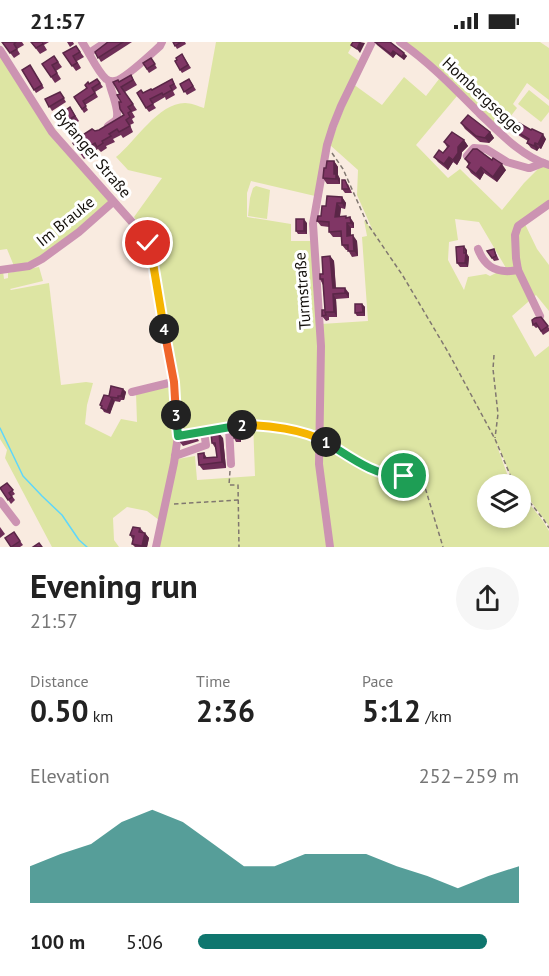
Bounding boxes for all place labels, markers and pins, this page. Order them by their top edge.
pin [122,217,173,268]
pin: 4 [149,314,179,344]
pin: 3 [161,400,191,430]
pin: 2 [227,410,257,440]
pin: 1 [311,427,341,457]
pin [378,450,429,501]

